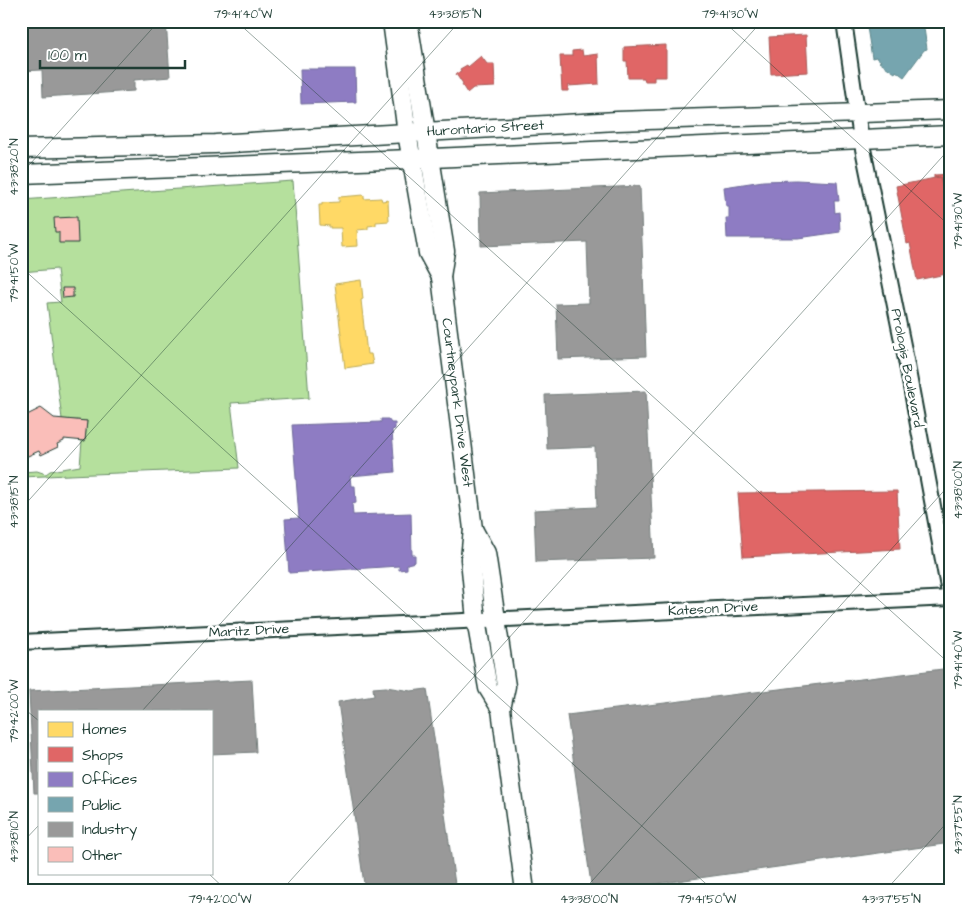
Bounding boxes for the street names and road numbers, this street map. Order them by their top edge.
street label: Hurontario Street [426,115,545,142]
street label: Prologis Boulevard [886,307,928,429]
street label: Courtneypark Drive West [436,317,478,489]
street label: Kateson Drive [667,597,759,621]
street label: Maritz Drive [208,619,290,643]

